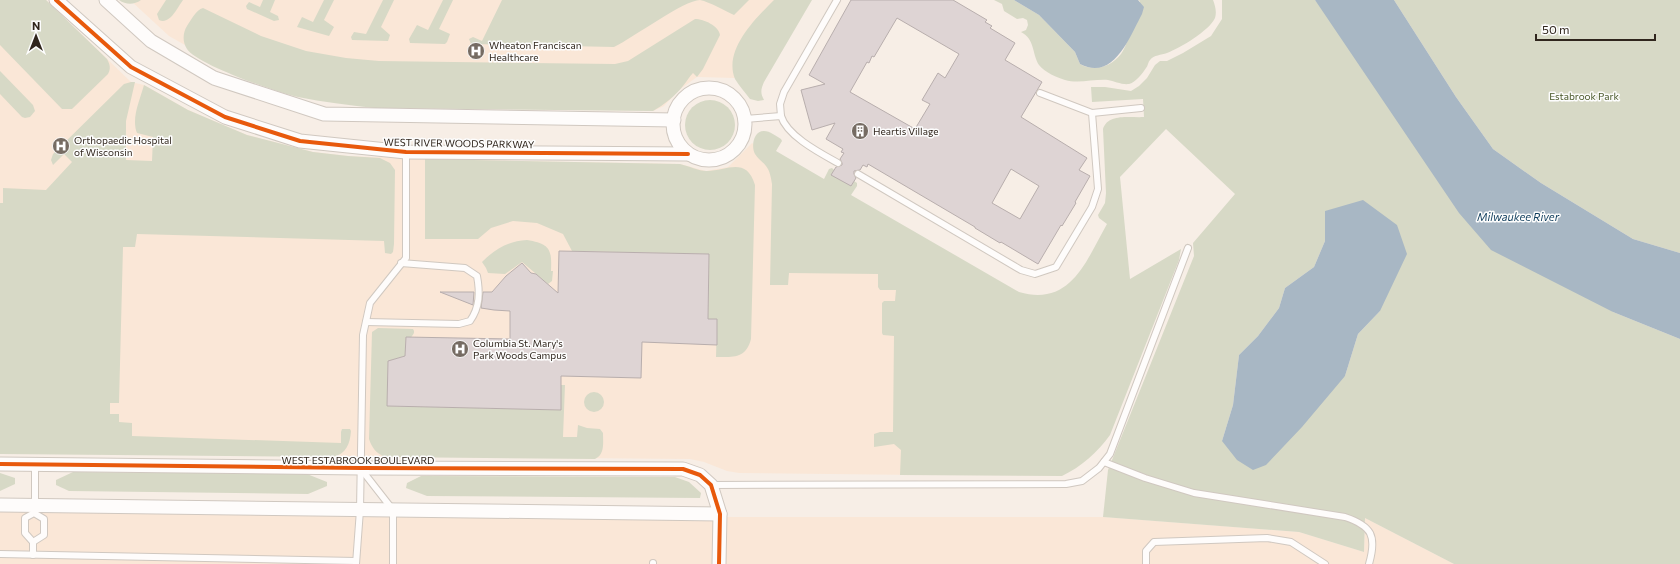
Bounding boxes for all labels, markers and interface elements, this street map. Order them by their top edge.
north arrow [16,16,56,56]
scale bar [1536,16,1655,42]
text: N [32,19,40,32]
text: 50 m [1542,22,1570,36]
place label: Wheaton Franciscan Healthcare [489,39,582,63]
hospital icon: Wheaton Franciscan Healthcare [466,41,486,61]
park label: Estabrook Park [1549,90,1619,102]
building icon: Heartis Village [850,121,870,141]
place label: Heartis Village [873,125,938,137]
place label: Orthopaedic Hospital of Wisconsin [74,134,172,158]
hospital icon: Orthopaedic Hospital of Wisconsin [51,136,71,156]
street label: WEST RIVER WOODS PARKWAY [384,136,535,150]
water label: Milwaukee River [1477,210,1560,223]
place label: Columbia St. Mary's Park Woods Campus [473,337,567,361]
hospital icon: Columbia St. Mary's Park Woods Campus [450,339,470,359]
street label: WEST ESTABROOK BOULEVARD [282,454,434,466]

